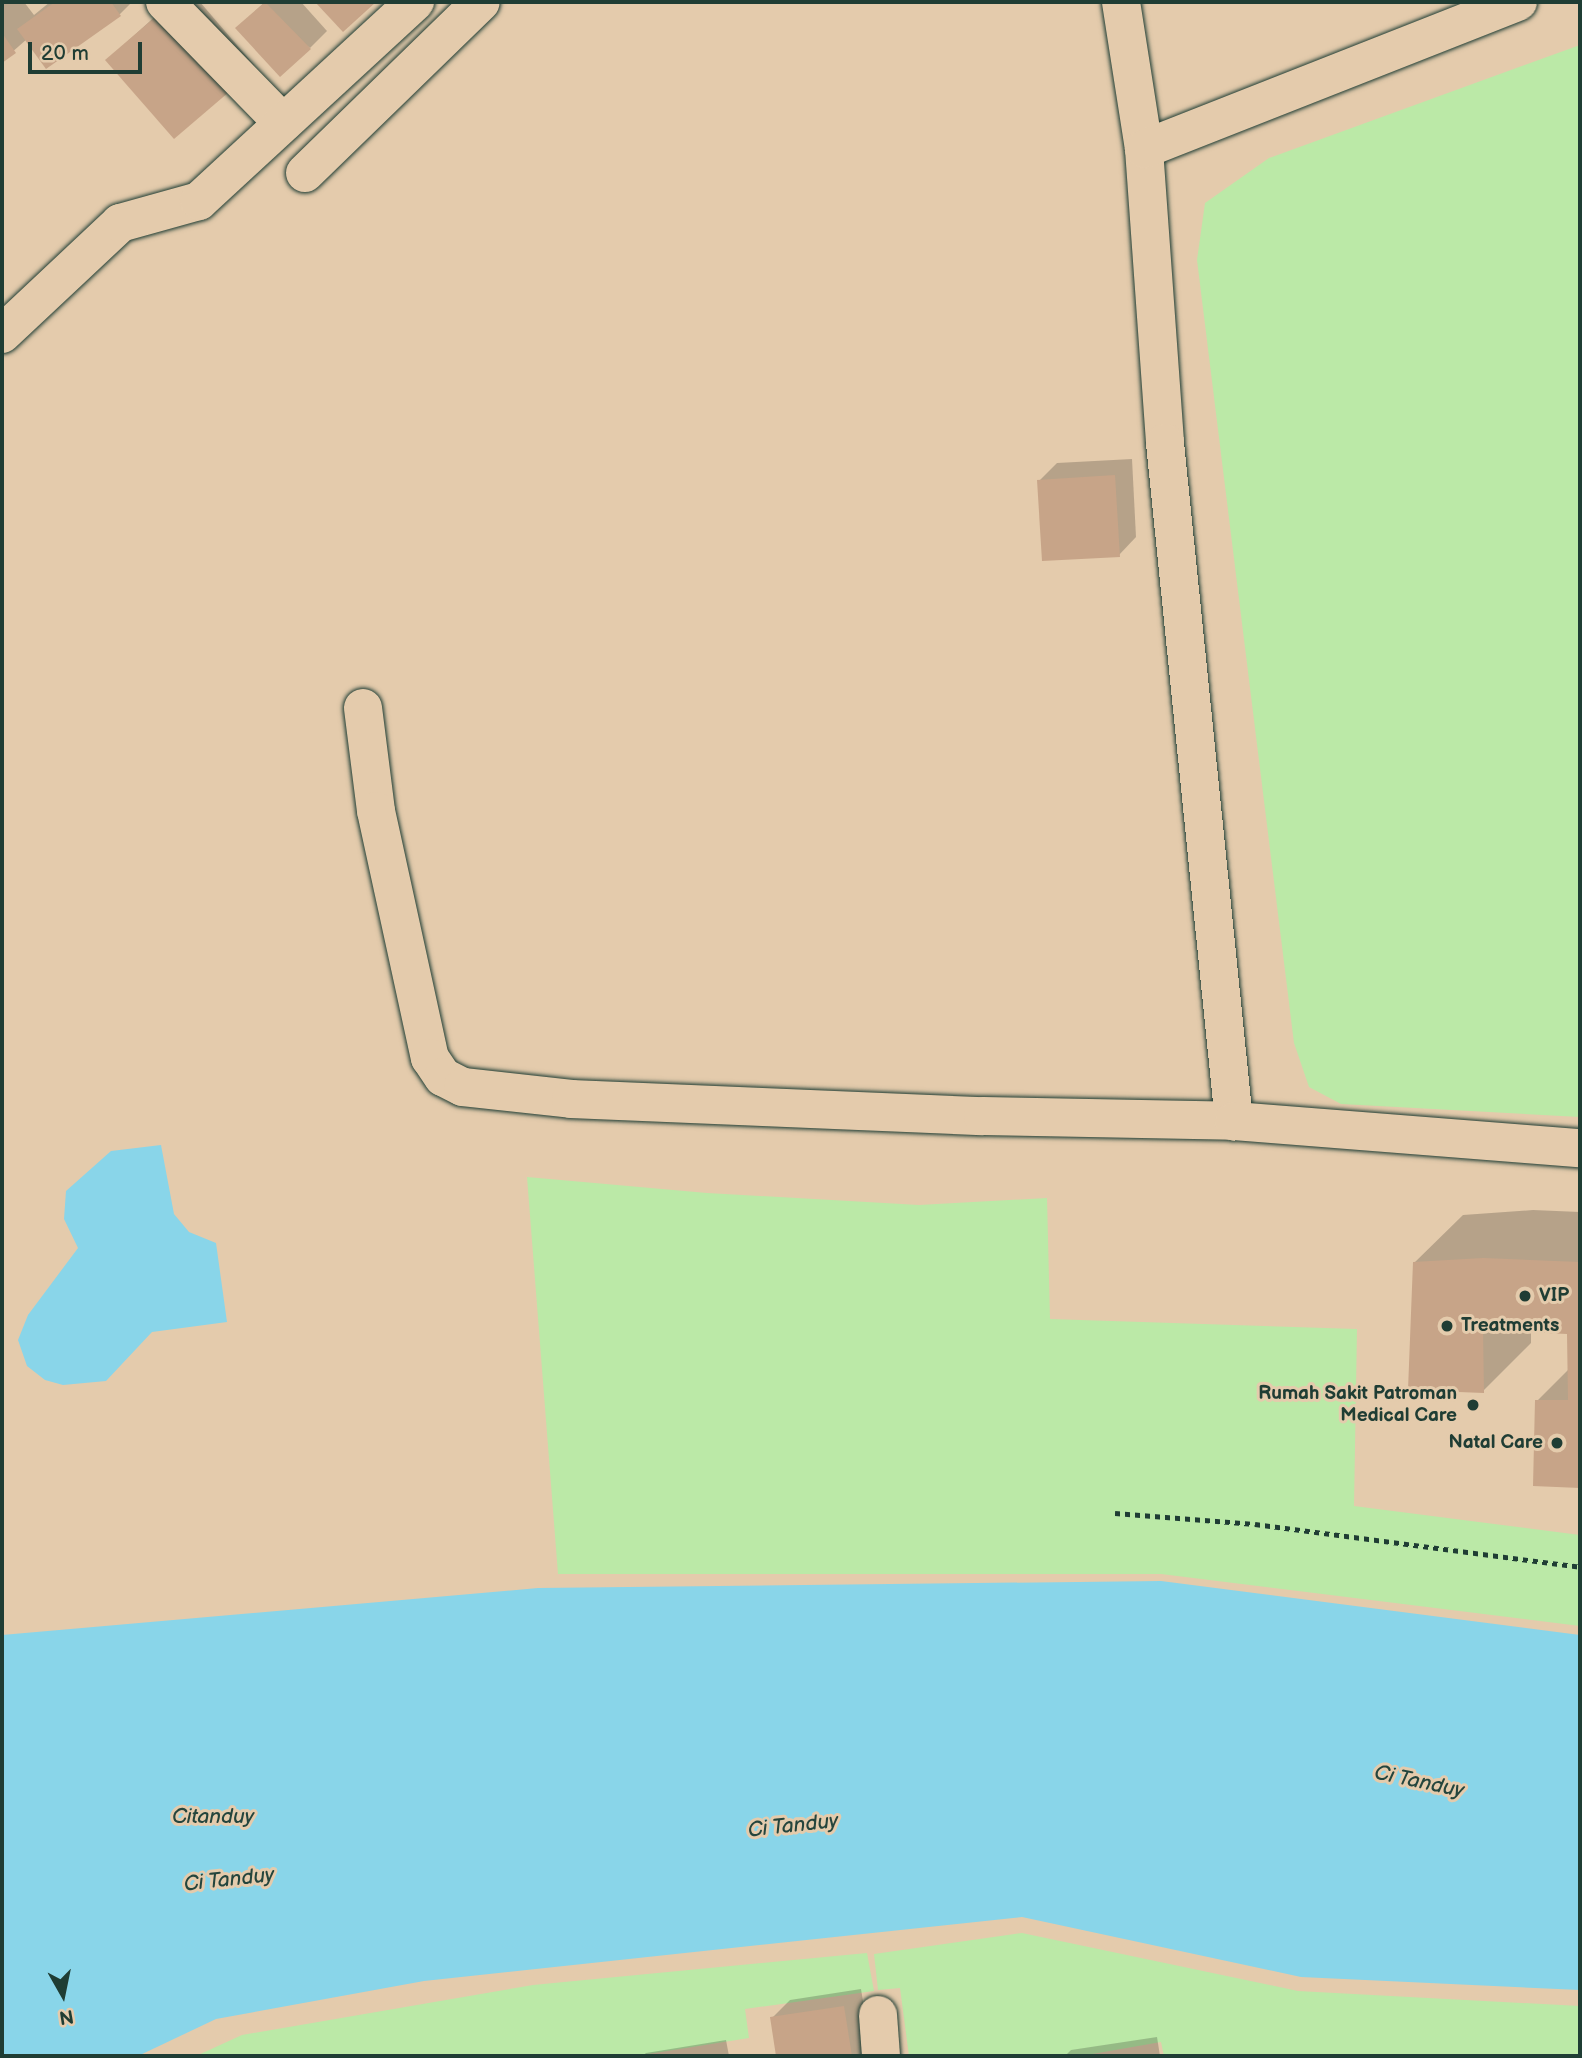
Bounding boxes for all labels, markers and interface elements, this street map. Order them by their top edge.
scale bar [32,28,145,72]
text: 20 m [41,41,89,66]
place label: VIP [1539,1285,1569,1307]
marker: VIP [1517,1288,1533,1304]
place label: Treatments [1461,1315,1559,1337]
marker: Treatments [1439,1318,1455,1334]
place label: Rumah Sakit Patroman Medical Care [1258,1383,1457,1427]
marker: Rumah Sakit Patroman Medical Care [1463,1395,1483,1415]
place label: Natal Care [1449,1432,1543,1454]
marker: Natal Care [1549,1435,1565,1451]
water label: Ci Tanduy [1372,1760,1466,1804]
water label: Citanduy [172,1804,254,1830]
water label: Ci Tanduy [746,1809,840,1843]
water label: Ci Tanduy [182,1863,276,1897]
north arrow [28,1960,98,2030]
text: N [58,2004,75,2029]

